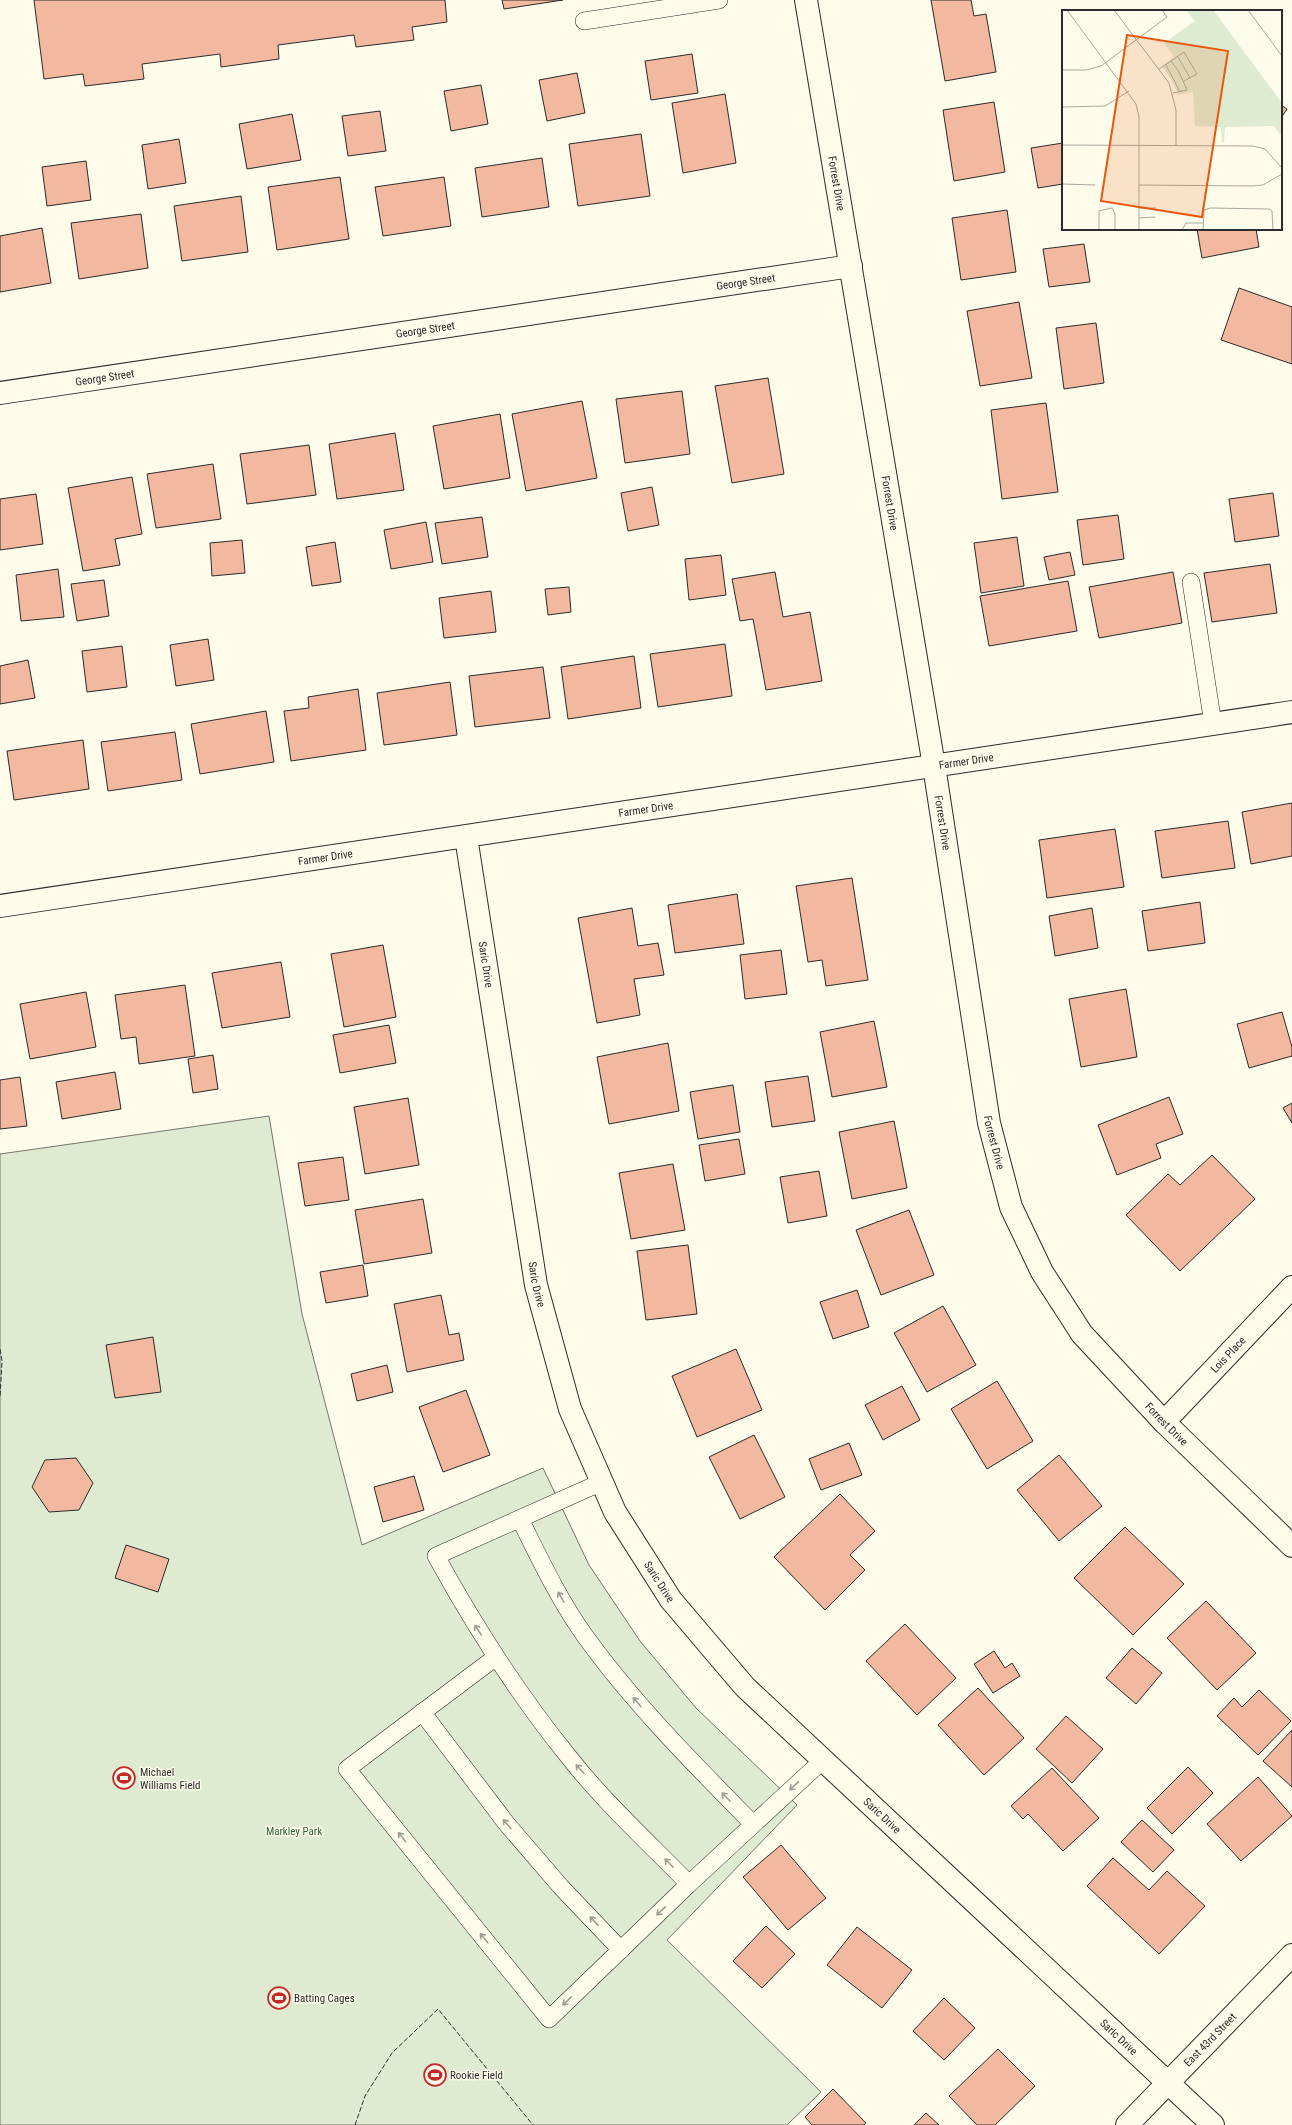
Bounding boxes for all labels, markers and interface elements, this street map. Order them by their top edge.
inset map [1062,10,1282,230]
street label: Forrest Drive [825,155,847,212]
street label: George Street [715,271,776,293]
street label: George Street [395,319,456,341]
street label: George Street [75,367,135,389]
street label: Forrest Drive [879,475,901,531]
street label: Farmer Drive [938,751,994,772]
street label: Forrest Drive [932,794,953,851]
street label: Farmer Drive [618,799,674,820]
street label: Farmer Drive [297,847,354,868]
street label: Saric Drive [475,941,495,988]
street label: Forrest Drive [981,1115,1007,1171]
street label: Saric Drive [525,1261,548,1309]
street label: Lois Place [1208,1334,1249,1376]
street label: Forrest Drive [1142,1400,1190,1449]
street label: Saric Drive [641,1559,677,1605]
one-way arrow [556,1591,564,1603]
one-way arrow [474,1625,482,1636]
one-way arrow [633,1697,642,1707]
one-way arrow [575,1764,584,1774]
sports icon: Michael Williams Field [111,1765,137,1791]
place label: Michael Williams Field [140,1766,201,1792]
one-way arrow [789,1781,799,1791]
one-way arrow [721,1792,731,1802]
street label: Saric Drive [861,1795,903,1837]
one-way arrow [503,1819,512,1830]
park label: Markley Park [266,1825,322,1838]
one-way arrow [397,1832,406,1843]
one-way arrow [664,1858,674,1868]
one-way arrow [656,1906,666,1916]
one-way arrow [589,1916,599,1926]
one-way arrow [479,1933,488,1944]
sports icon: Batting Cages [266,1985,292,2011]
place label: Batting Cages [294,1992,355,2005]
one-way arrow [562,1996,572,2006]
street label: East 43rd Street [1181,2010,1239,2069]
street label: Saric Drive [1097,2017,1140,2058]
sports icon: Rookie Field [422,2062,448,2088]
place label: Rookie Field [450,2069,503,2082]

